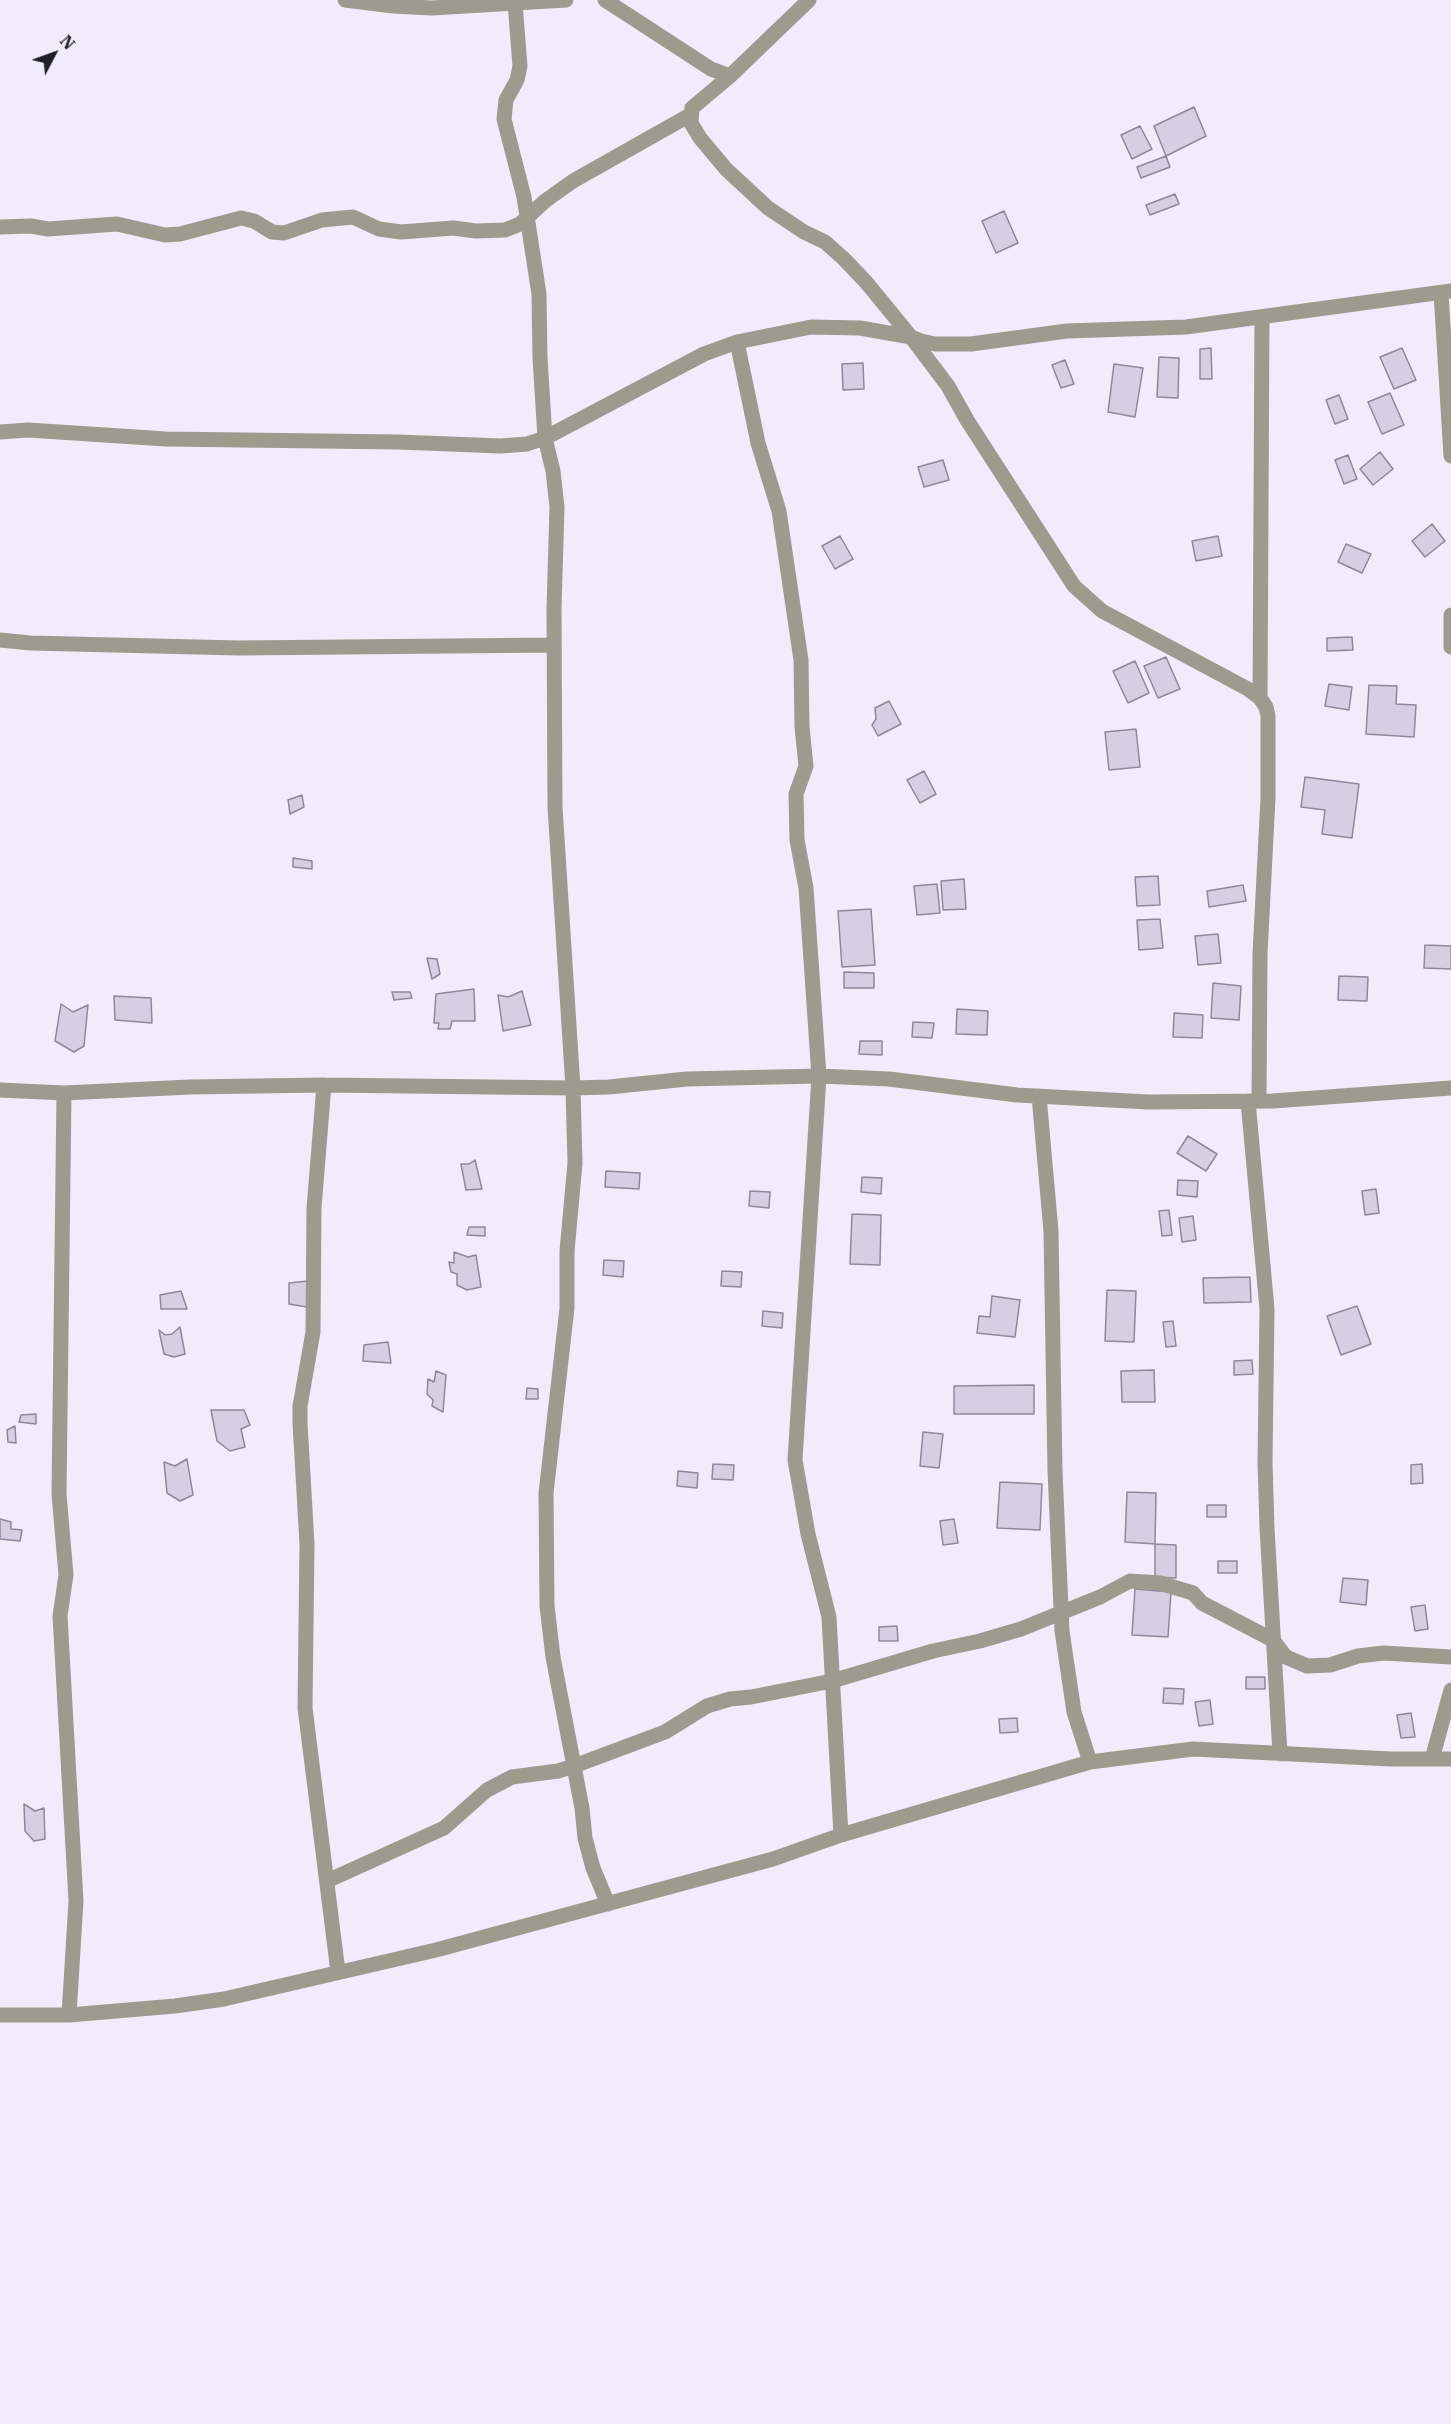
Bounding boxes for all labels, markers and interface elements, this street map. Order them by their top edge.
north arrow [24,24,84,84]
text: N [56,31,79,54]

